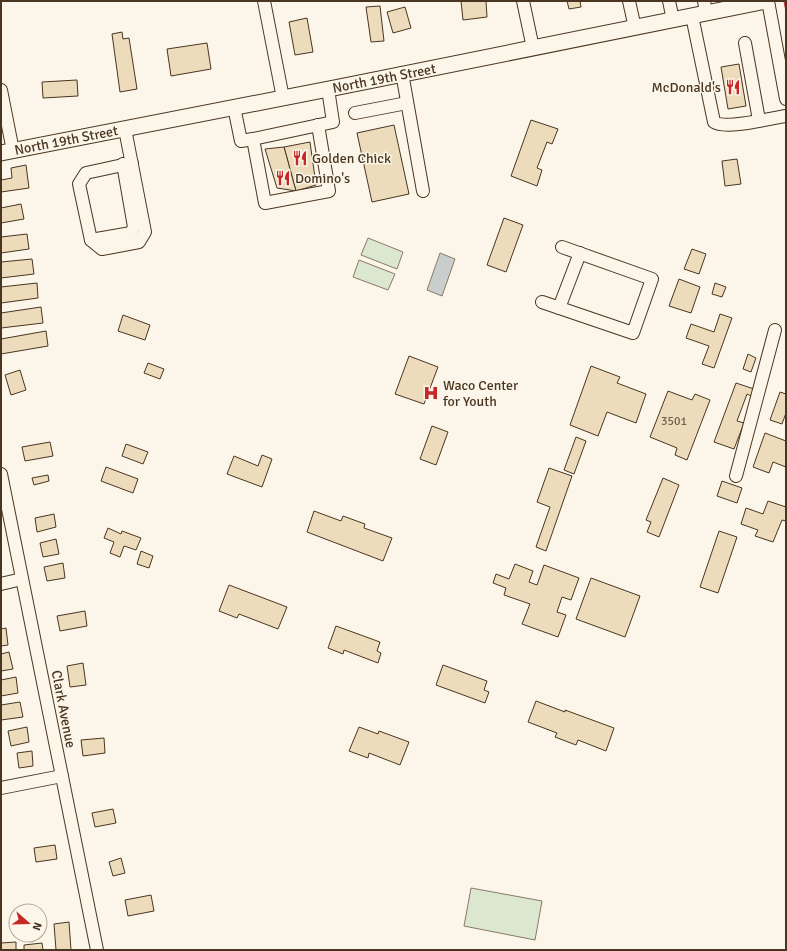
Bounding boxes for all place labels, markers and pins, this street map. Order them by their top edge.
restaurant icon: McDonald's [724,78,742,96]
place label: McDonald's [652,79,721,96]
restaurant icon: Golden Chick [291,149,309,167]
place label: Golden Chick [312,150,391,167]
restaurant icon: Domino's [274,169,292,187]
place label: Domino's [295,170,350,187]
place label: Waco Center for Youth [443,377,519,410]
hospital icon: Waco Center for Youth [422,384,440,402]

